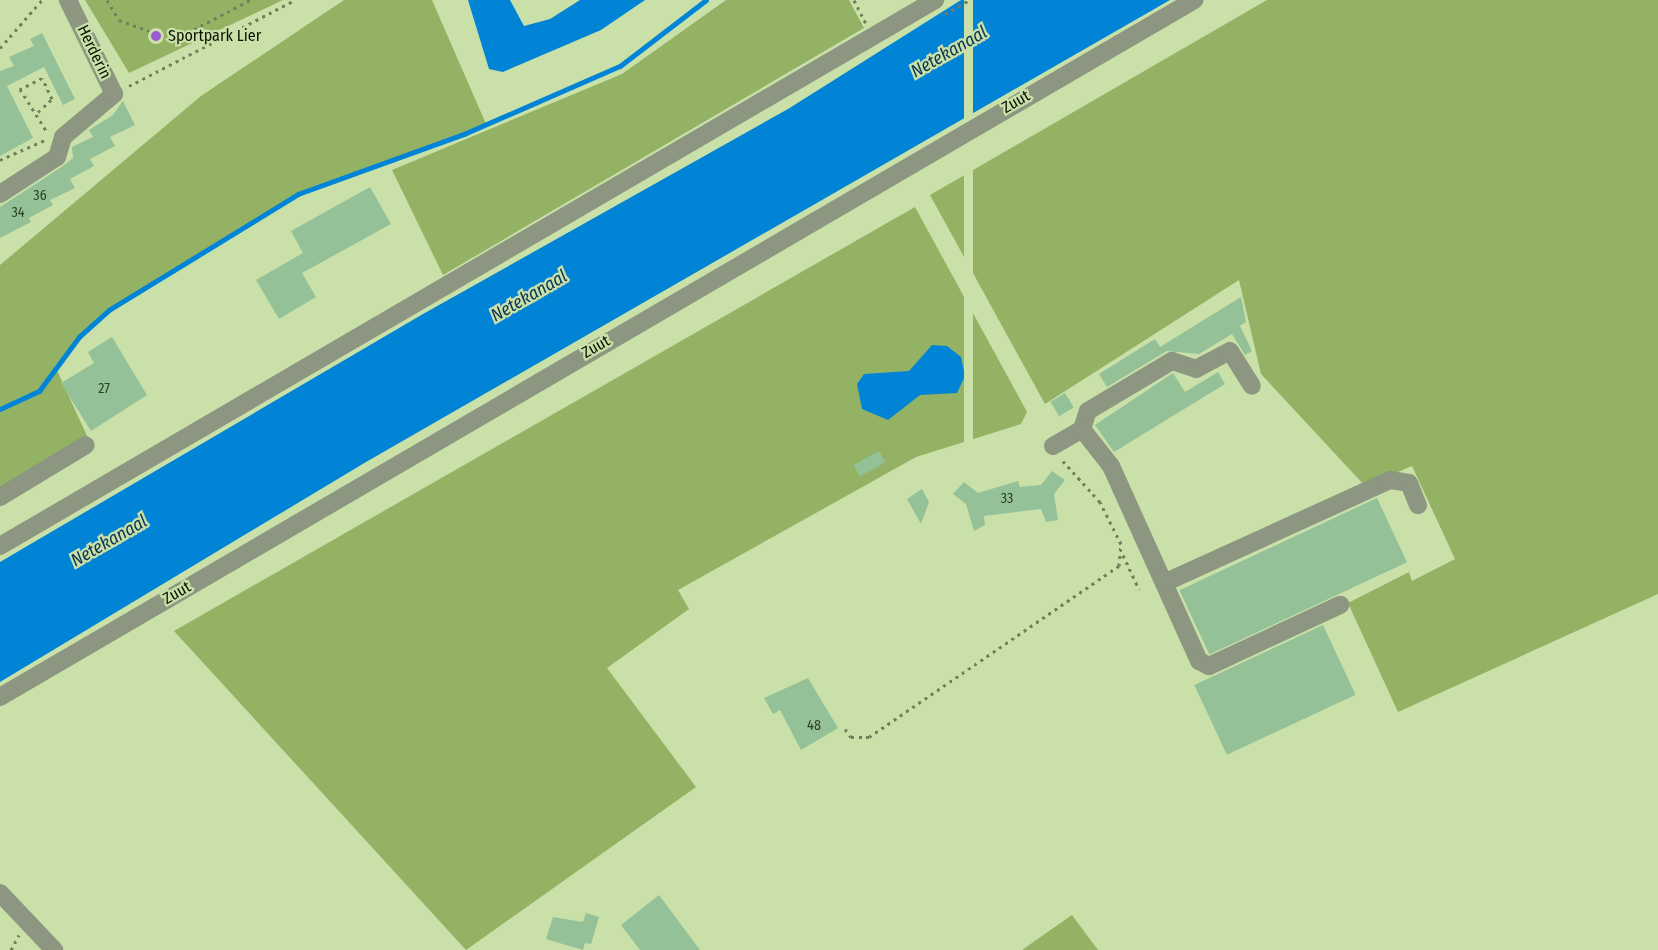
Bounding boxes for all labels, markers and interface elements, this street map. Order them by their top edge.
street label: Herderin [73,22,115,82]
water label: Netekanaal [907,22,991,82]
place label: Sportpark Lier [168,26,261,46]
marker: Sportpark Lier [149,29,163,43]
street label: Zuut [999,86,1033,118]
house number: 36 [33,188,47,204]
house number: 34 [11,205,25,221]
water label: Netekanaal [487,266,571,326]
street label: Zuut [579,331,613,363]
house number: 27 [98,381,110,397]
house number: 33 [1001,491,1013,507]
water label: Netekanaal [67,511,151,571]
street label: Zuut [160,577,194,609]
house number: 48 [807,718,821,734]

